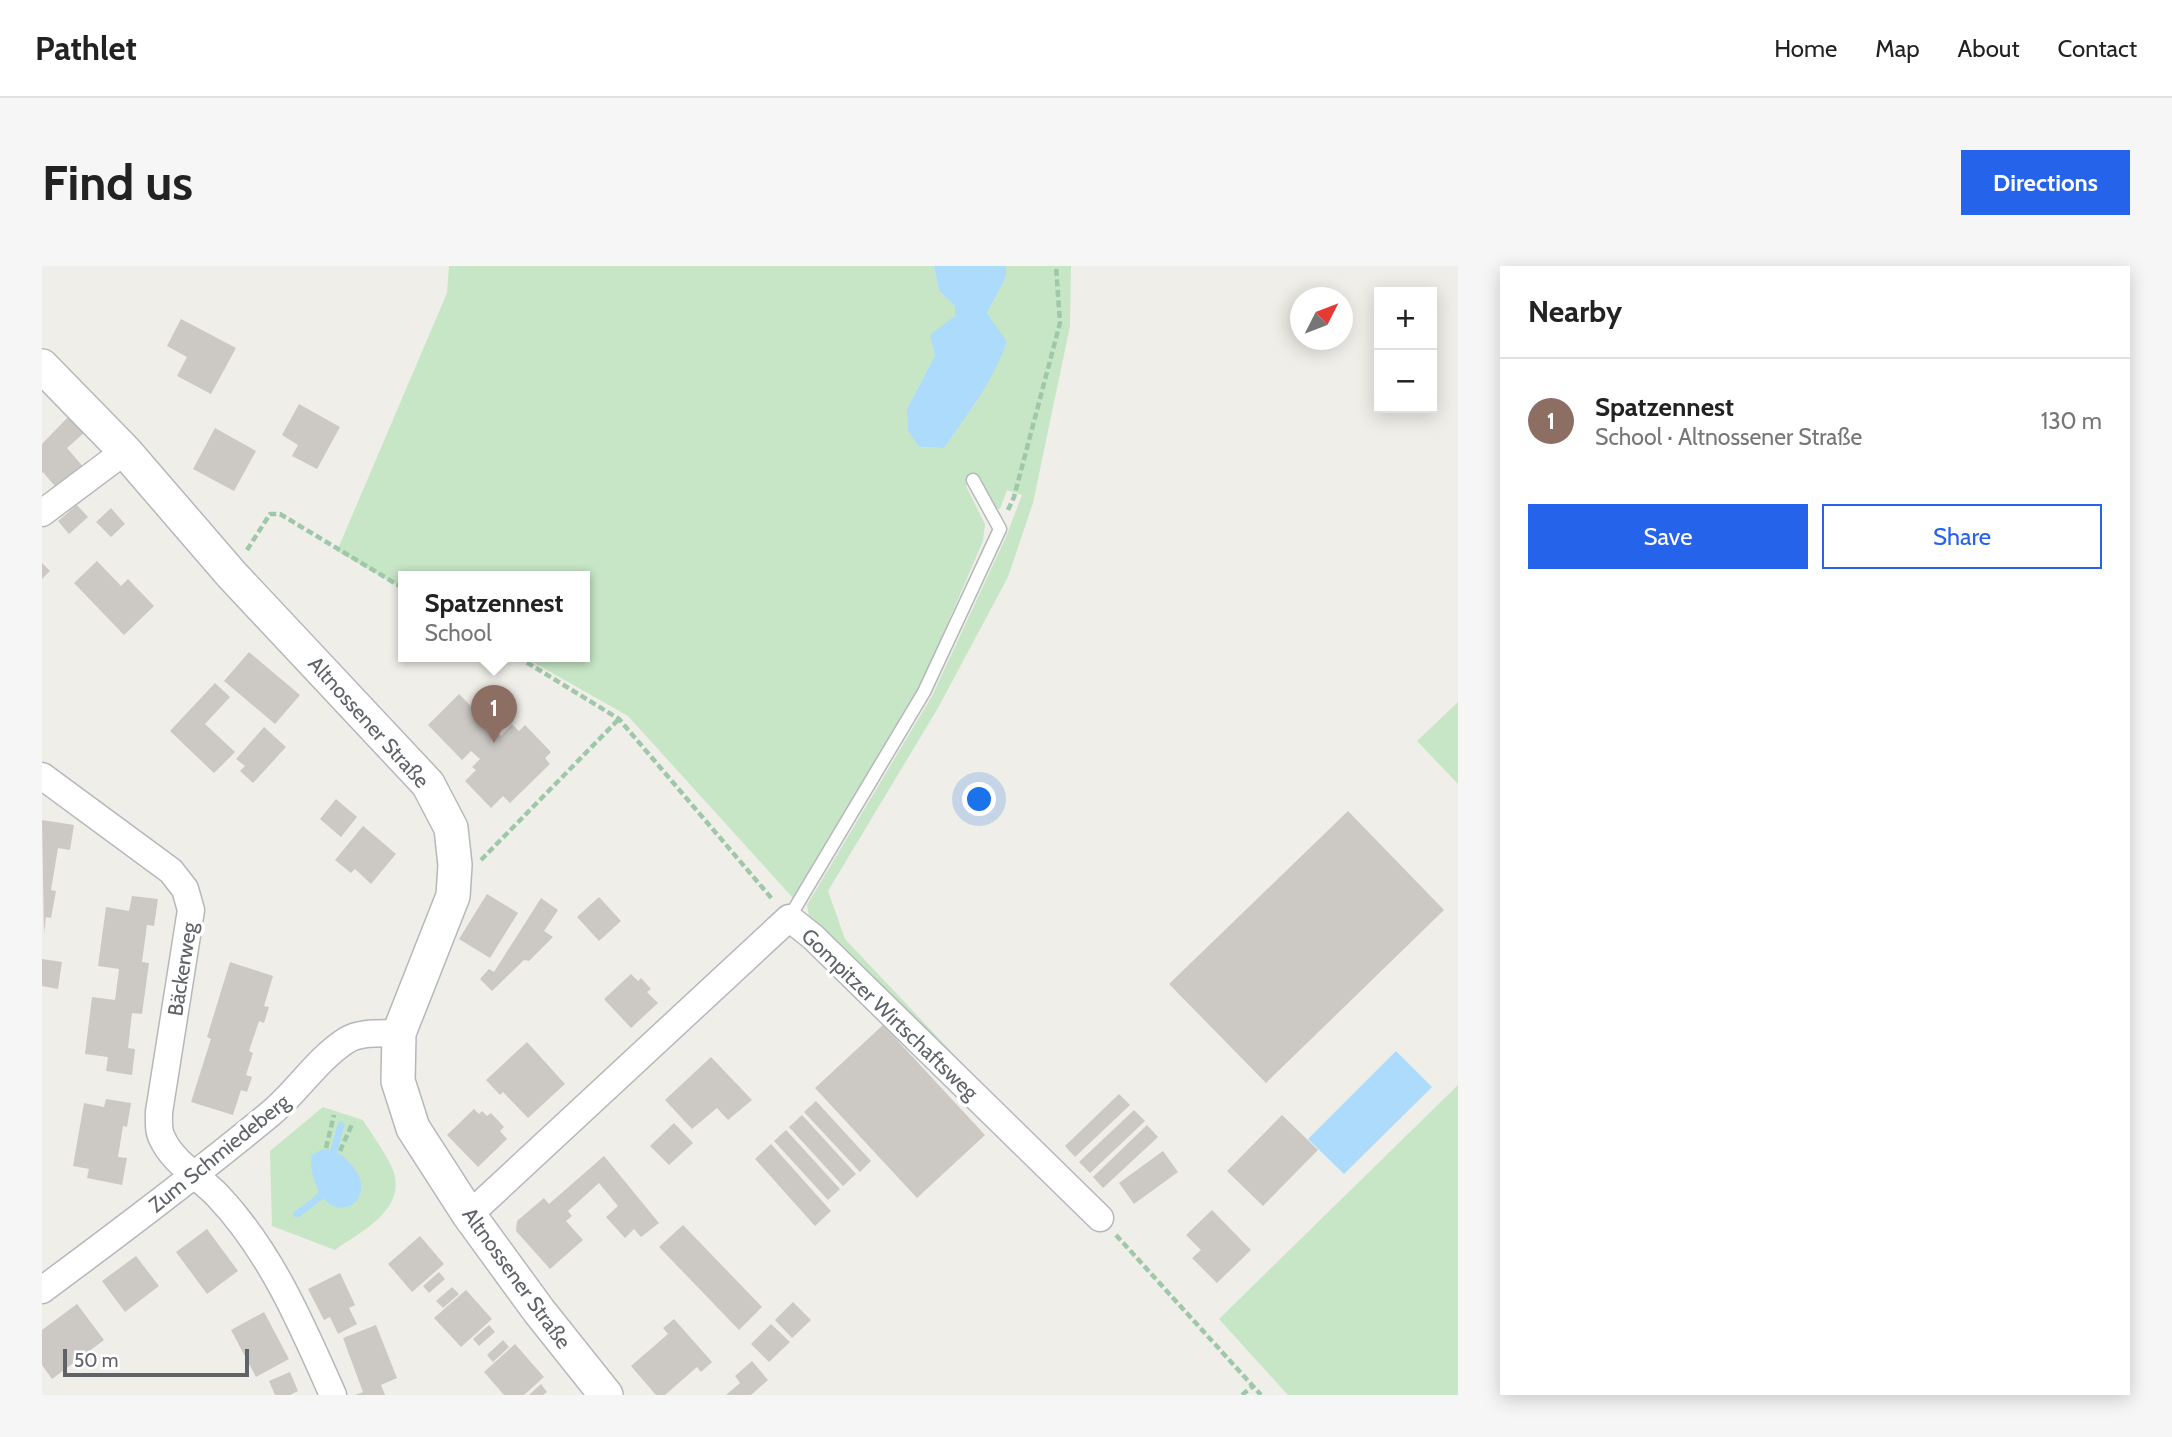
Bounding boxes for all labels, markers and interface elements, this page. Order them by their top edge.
text: Pathlet [35,28,137,68]
text: Home [1774,34,1837,63]
text: Map [1875,34,1920,63]
text: About [1958,34,2020,63]
text: Contact [2058,34,2137,63]
button: Directions [1961,150,2130,215]
text: Find us [42,153,193,212]
north arrow [1290,287,1353,350]
map controls [1374,287,1437,413]
button: + [1374,287,1437,350]
text: Nearby [1528,293,1622,330]
button: − [1374,350,1437,413]
text: Spatzennest [1595,391,1734,423]
text: 1 [1547,407,1555,435]
text: 130 m [2041,407,2102,435]
text: School · Altnossener Straße [1595,423,1862,451]
button: Save [1528,504,1808,569]
button: Share [1822,504,2102,569]
popup [398,571,590,662]
text: Spatzennest [425,587,564,619]
text: School [425,619,492,647]
street label: Altnossener Straße [303,651,435,793]
pin: 1 [471,685,517,743]
your location [962,782,996,816]
street label: Bäckerweg [162,920,202,1018]
street label: Gompitzer Wirtschaftsweg [797,923,984,1105]
street label: Zum Schmiedeberg [144,1088,295,1217]
street label: Altnossener Straße [457,1203,577,1354]
scale bar [63,1346,248,1378]
text: 50 m [74,1349,118,1372]

